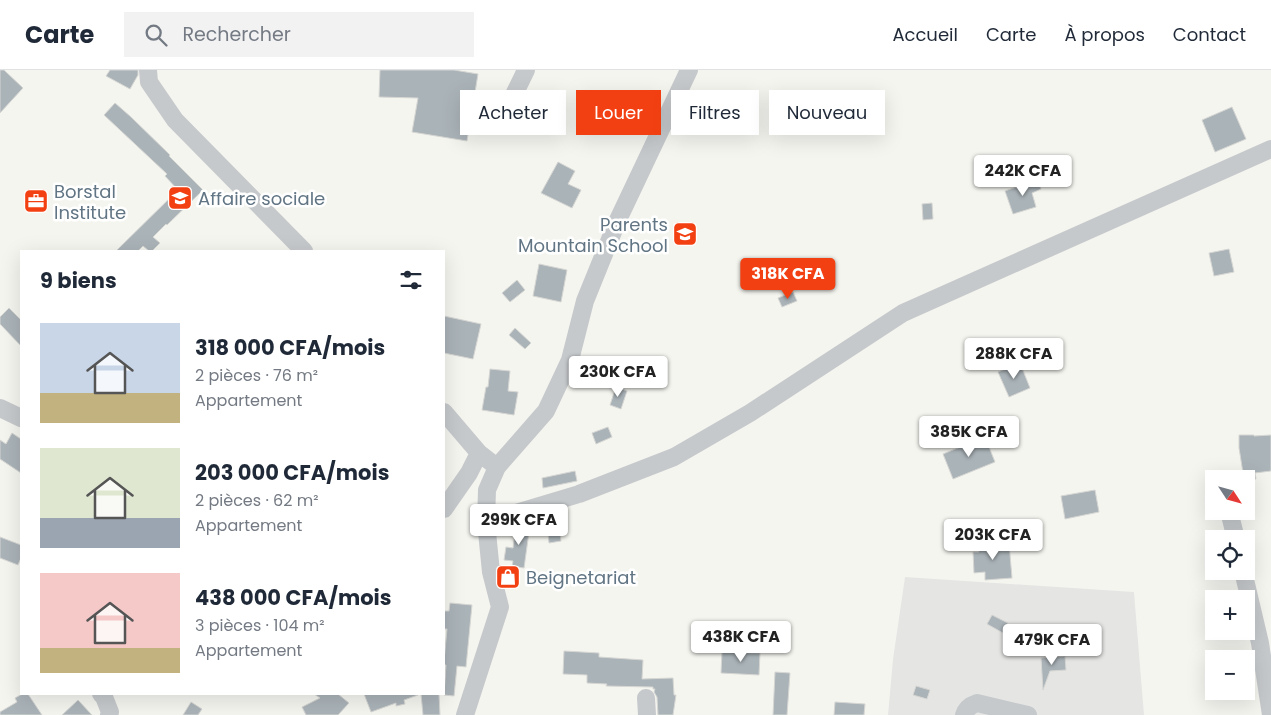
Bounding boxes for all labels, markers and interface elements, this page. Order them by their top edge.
search box [124,12,474,57]
text: Carte [25,18,94,51]
icon: search [142,21,170,49]
text: Rechercher [182,21,291,48]
text: Accueil [892,22,958,47]
text: Carte [986,22,1036,47]
text: À propos [1064,22,1145,47]
text: Contact [1173,22,1246,47]
chip: Acheter [460,90,566,135]
chip: Louer [576,90,661,135]
chip: Filtres [671,90,759,135]
chip: Nouveau [769,90,885,135]
pin: 242K CFA [971,154,1075,197]
text: 242K CFA [985,159,1061,182]
place label: Borstal Institute [54,179,126,225]
school or university icon: Affaire sociale [167,185,193,211]
place label: Affaire sociale [198,186,325,211]
office icon: Borstal Institute [23,188,49,214]
place label: Parents Mountain School [518,212,668,258]
school or university icon: Parents Mountain School [672,221,698,247]
pin: 318K CFA [736,258,840,300]
text: 318K CFA [751,262,825,285]
text: 9 biens [40,266,117,295]
icon: filters [397,266,425,294]
text: 318 000 CFA/mois [195,333,385,362]
pin: 288K CFA [962,338,1066,380]
text: 288K CFA [975,342,1053,365]
icon: home [80,343,140,403]
pin: 230K CFA [566,356,670,398]
text: 230K CFA [580,360,656,383]
text: 2 pièces · 76 m² [195,364,318,387]
text: Appartement [195,389,302,412]
pin: 385K CFA [917,416,1021,458]
text: 385K CFA [930,420,1008,443]
text: 203 000 CFA/mois [195,458,389,487]
icon: home [80,468,140,528]
north arrow [1205,470,1255,520]
map controls [1205,470,1255,700]
text: 2 pièces · 62 m² [195,489,318,512]
pin: 299K CFA [467,504,571,546]
text: 299K CFA [481,508,557,531]
text: Appartement [195,514,302,537]
pin: 203K CFA [941,518,1045,561]
text: 203K CFA [955,523,1031,546]
button: locate [1205,530,1255,580]
shop icon: Beignetariat [495,564,521,590]
place label: Beignetariat [526,565,636,590]
text: 438 000 CFA/mois [195,583,392,612]
button: + [1205,590,1255,640]
icon: home [80,593,140,653]
text: 3 pièces · 104 m² [195,614,325,637]
pin: 438K CFA [689,620,793,663]
pin: 479K CFA [1000,624,1104,666]
text: 438K CFA [702,625,780,648]
text: 479K CFA [1014,628,1090,651]
text: Appartement [195,639,302,662]
button: − [1205,650,1255,700]

